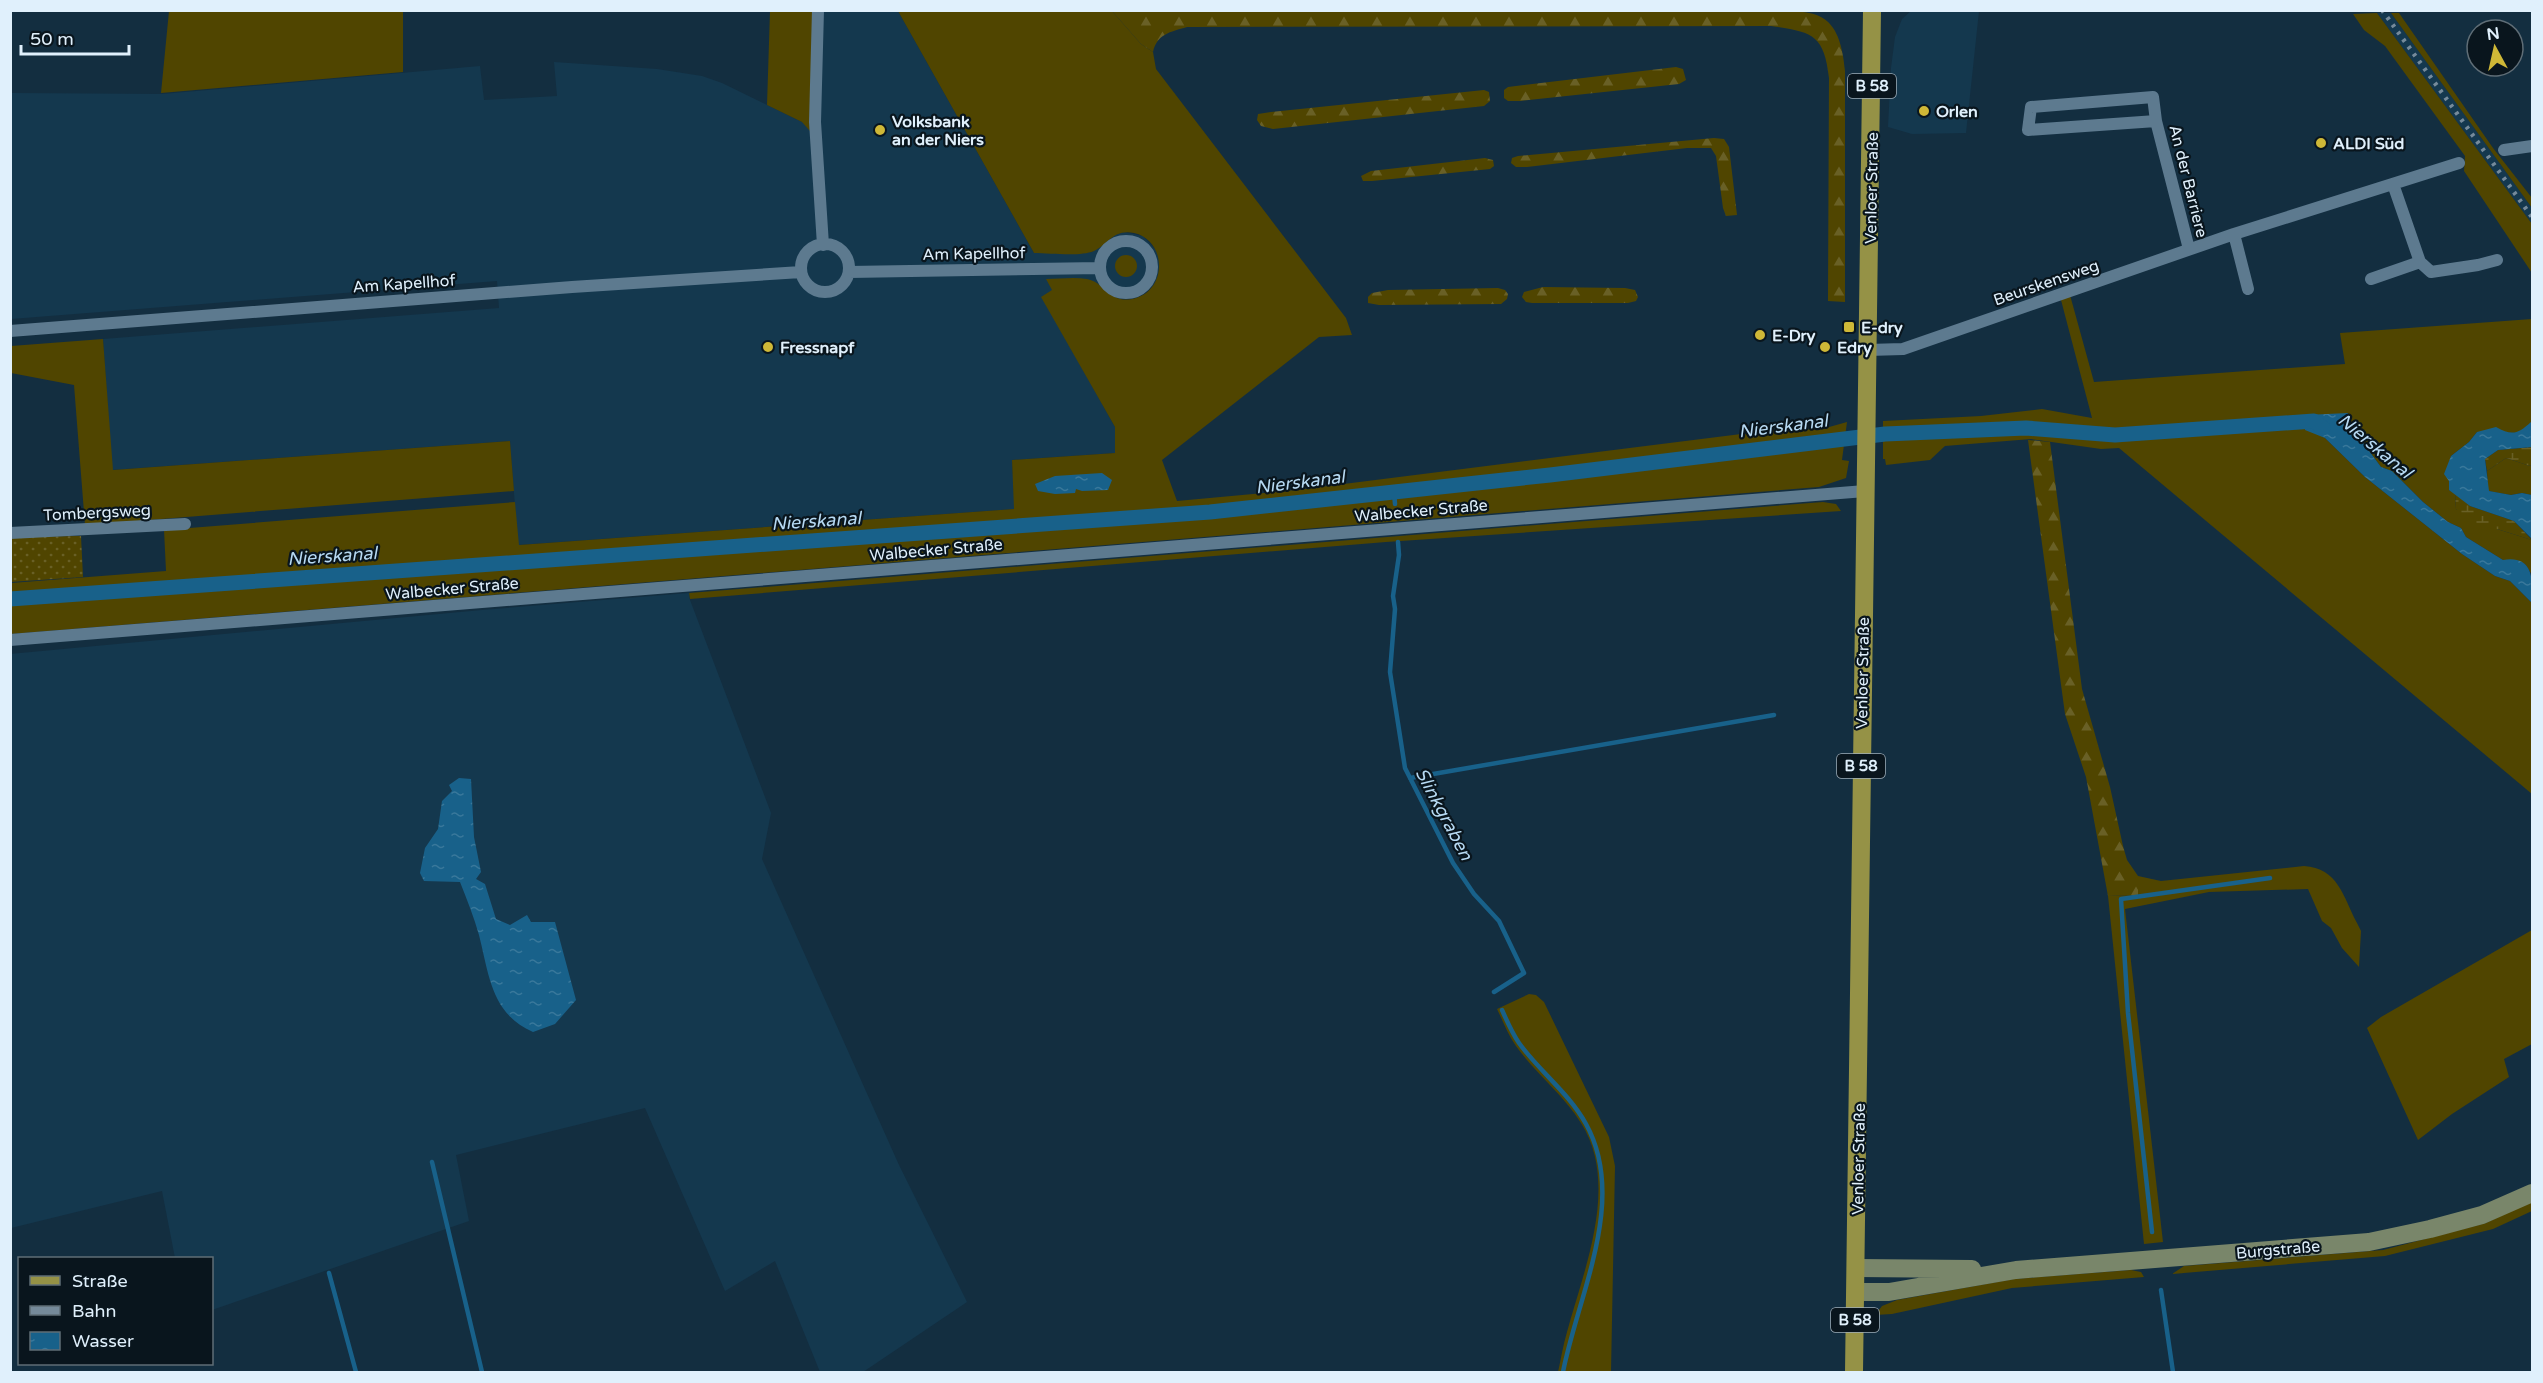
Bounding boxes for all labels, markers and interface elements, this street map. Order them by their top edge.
scale bar [21,18,129,56]
north arrow [2465,18,2525,78]
text: N [2485,23,2501,45]
text: 50 m [30,28,74,50]
road number: B 58 [1848,74,1896,98]
place label: Orlen [1936,102,1978,122]
marker: Orlen [1917,104,1931,118]
place label: Volksbank an der Niers [892,112,984,150]
marker: Volksbank an der Niers [873,123,887,137]
street label: An der Barriere [2164,123,2212,240]
street label: Venloer Straße [1861,132,1883,244]
place label: ALDI Süd [2333,134,2404,154]
marker: ALDI Süd [2314,136,2328,150]
street label: Am Kapellhof [922,243,1027,265]
street label: Beurskensweg [1991,256,2102,310]
street label: Am Kapellhof [352,270,457,298]
place label: E-dry [1861,318,1903,338]
marker: E-dry [1842,320,1856,334]
place label: E-Dry [1772,326,1816,346]
marker: E-Dry [1753,328,1767,342]
place label: Fressnapf [780,338,855,358]
place label: Edry [1837,338,1872,358]
marker: Fressnapf [761,340,775,354]
marker: Edry [1818,340,1832,354]
water label: Nierskanal [1737,409,1831,442]
water label: Nierskanal [2334,409,2418,485]
water label: Nierskanal [1254,465,1348,498]
street label: Walbecker Straße [1354,495,1489,527]
street label: Tombergsweg [43,500,151,526]
water label: Nierskanal [770,507,864,535]
street label: Walbecker Straße [869,534,1004,566]
water label: Nierskanal [286,542,380,570]
street label: Walbecker Straße [385,573,520,605]
street label: Venloer Straße [1852,617,1874,729]
road number: B 58 [1837,754,1885,778]
water label: Slinkgraben [1410,764,1478,865]
street label: Venloer Straße [1848,1103,1870,1215]
street label: Burgstraße [2235,1236,2321,1264]
legend [18,1257,213,1365]
text: Straße [72,1270,128,1292]
text: Bahn [72,1300,117,1322]
road number: B 58 [1831,1308,1879,1332]
text: Wasser [72,1330,134,1352]

